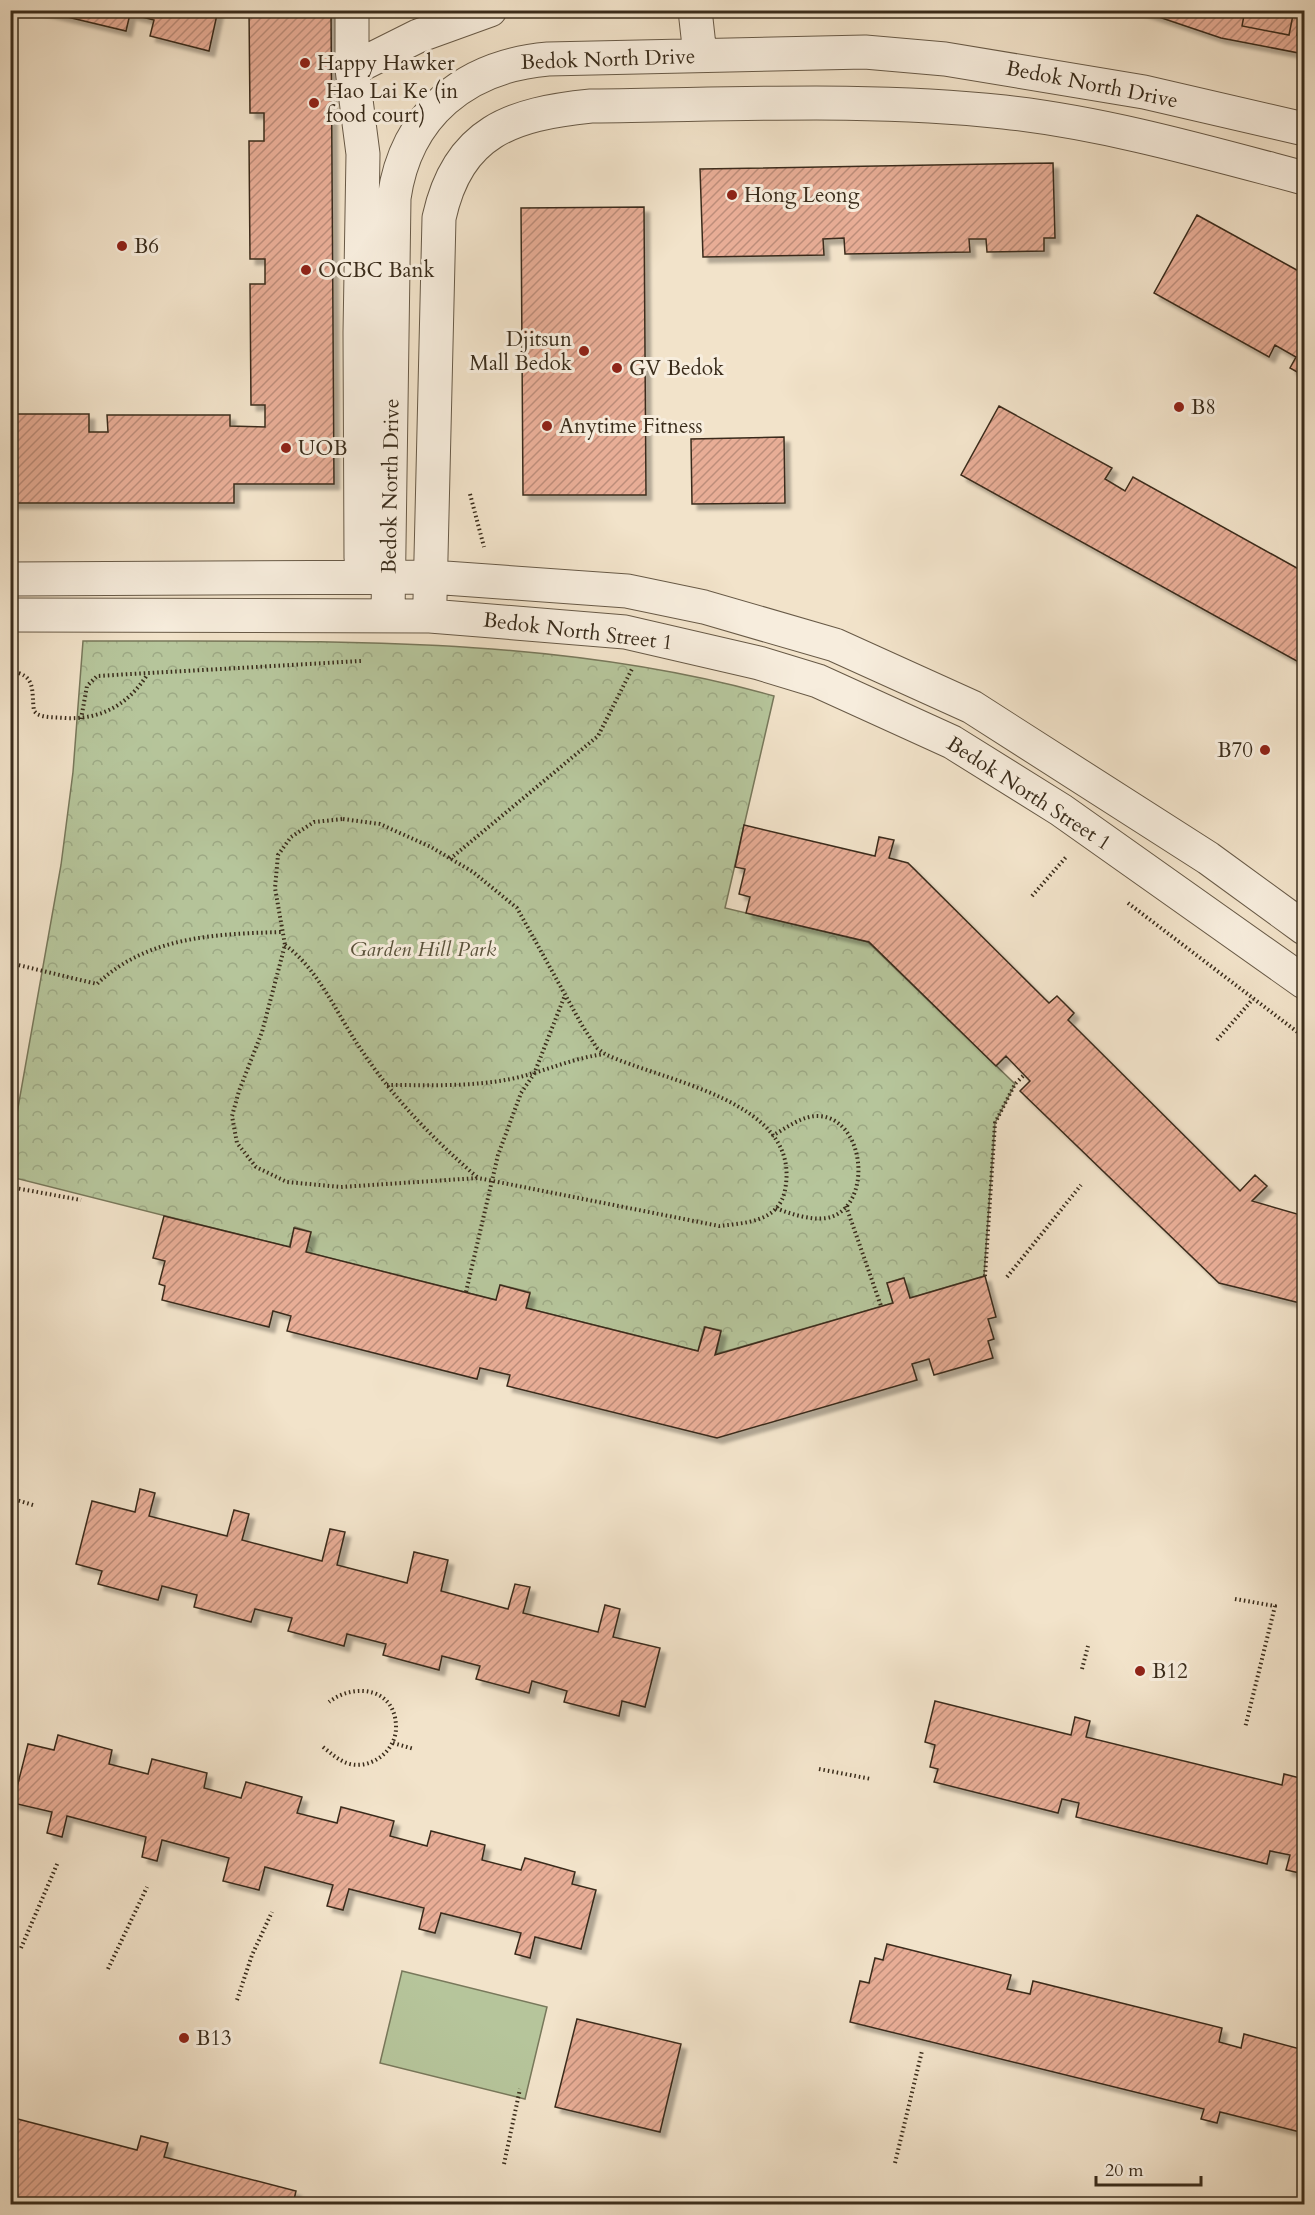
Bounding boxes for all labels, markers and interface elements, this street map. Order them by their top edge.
street label: Bedok North Drive [520,42,696,77]
place label: Happy Hawker [317,49,455,78]
street label: Bedok North Drive [1003,54,1180,115]
marker: Happy Hawker [298,56,312,70]
place label: Hao Lai Ke (in food court) [326,77,458,130]
marker: Hao Lai Ke (in food court) [307,96,321,110]
place label: Hong Leong [744,181,860,210]
marker: Hong Leong [725,188,739,202]
place label: B6 [134,232,159,261]
marker: B6 [115,239,129,253]
place label: OCBC Bank [318,256,435,285]
marker: OCBC Bank [299,263,313,277]
place label: Djitsun Mall Bedok [469,325,573,378]
marker: Djitsun Mall Bedok [577,344,591,358]
place label: GV Bedok [629,354,725,383]
marker: GV Bedok [610,361,624,375]
place label: B8 [1191,393,1216,422]
street label: Bedok North Drive [374,398,407,574]
marker: B8 [1172,400,1186,414]
place label: Anytime Fitness [559,412,702,441]
marker: Anytime Fitness [540,419,554,433]
place label: UOB [298,434,348,463]
marker: UOB [279,441,293,455]
street label: Bedok North Street 1 [481,605,674,658]
street label: Bedok North Street 1 [941,729,1117,858]
place label: B70 [1217,736,1253,765]
marker: B70 [1258,743,1272,757]
park label: Garden Hill Park [350,935,497,964]
place label: B12 [1152,1657,1188,1686]
marker: B12 [1133,1664,1147,1678]
place label: B13 [196,2024,232,2053]
marker: B13 [177,2031,191,2045]
scale bar [1096,2149,1201,2187]
text: 20 m [1105,2158,1144,2183]

